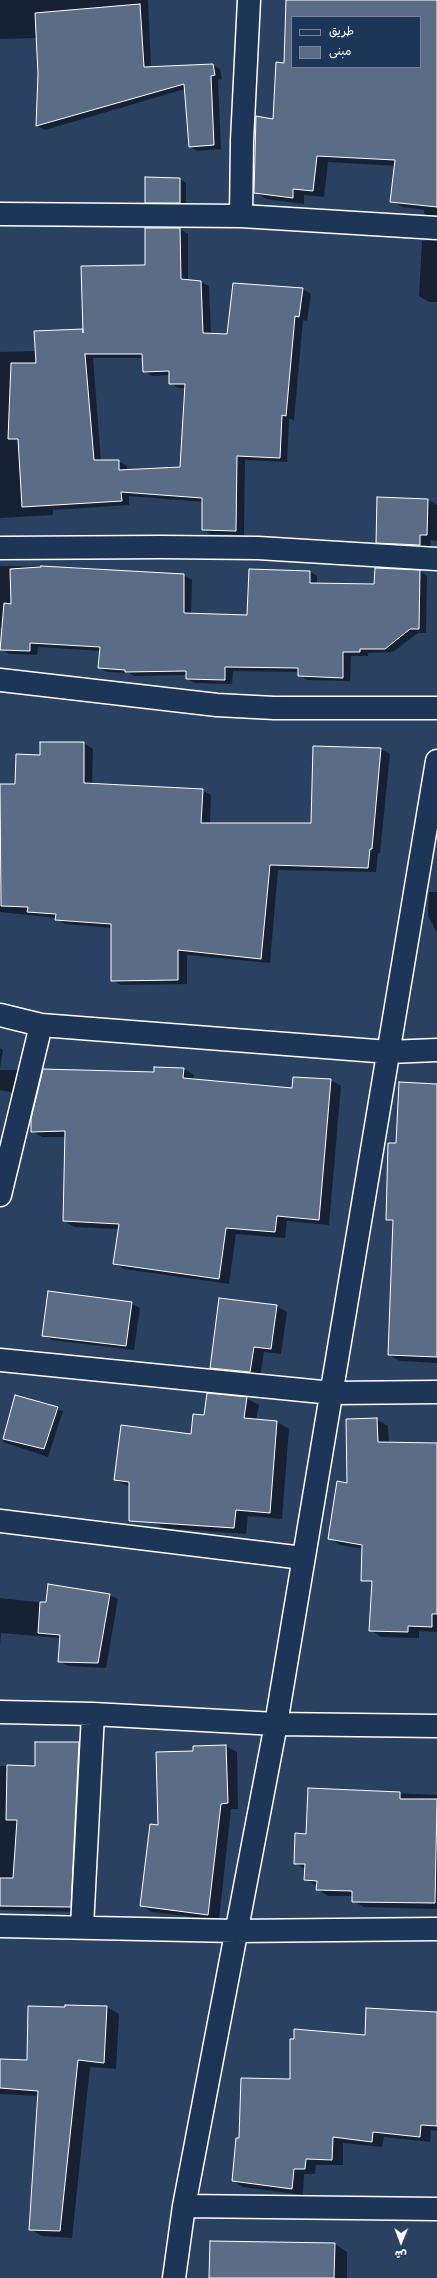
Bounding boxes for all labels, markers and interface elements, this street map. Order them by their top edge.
legend [291,16,421,68]
text: طريق [329,23,354,39]
text: مبنى [329,43,352,59]
north arrow [381,2222,421,2262]
text: ش [395,2247,407,2262]

